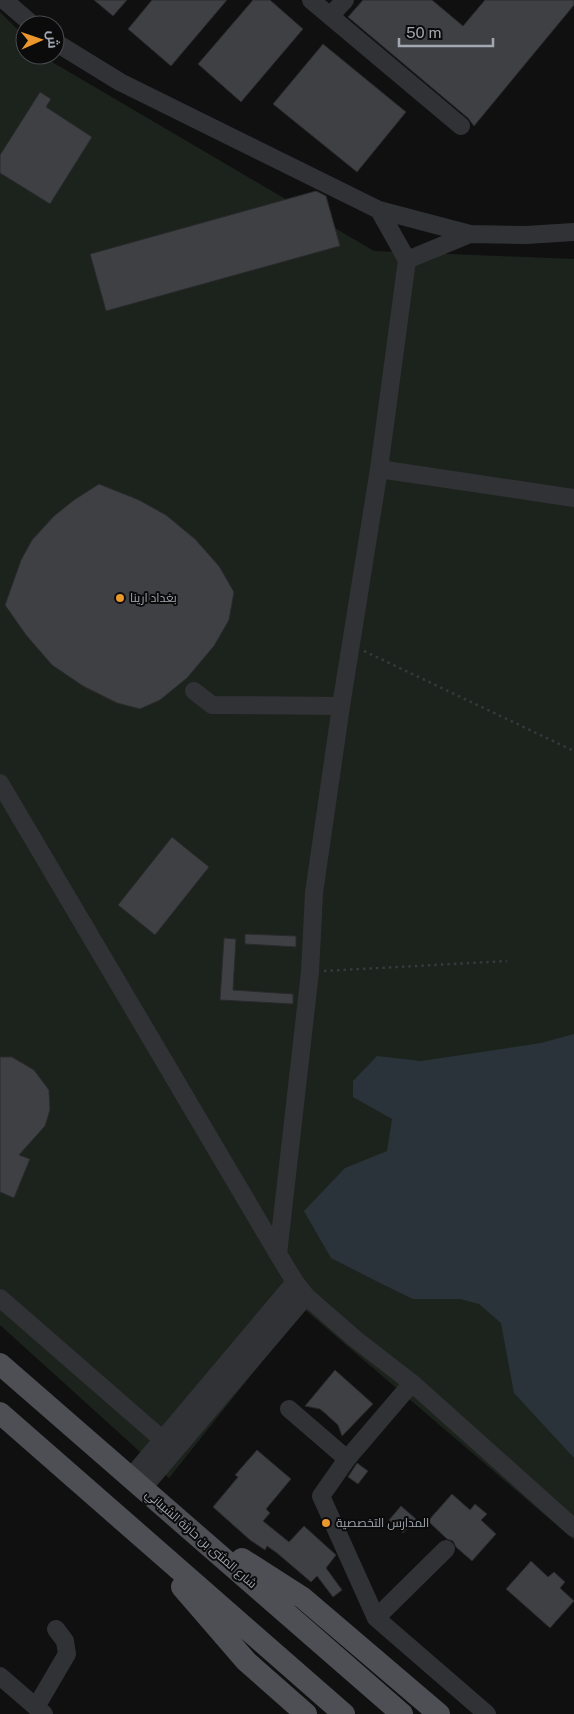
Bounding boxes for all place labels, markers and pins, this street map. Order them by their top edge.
place label: بغداد ارينا [130,591,177,605]
marker: بغداد ارينا [114,592,126,604]
place label: المدارس التخصصية [336,1516,429,1530]
marker: المدارس التخصصية [320,1517,332,1529]

